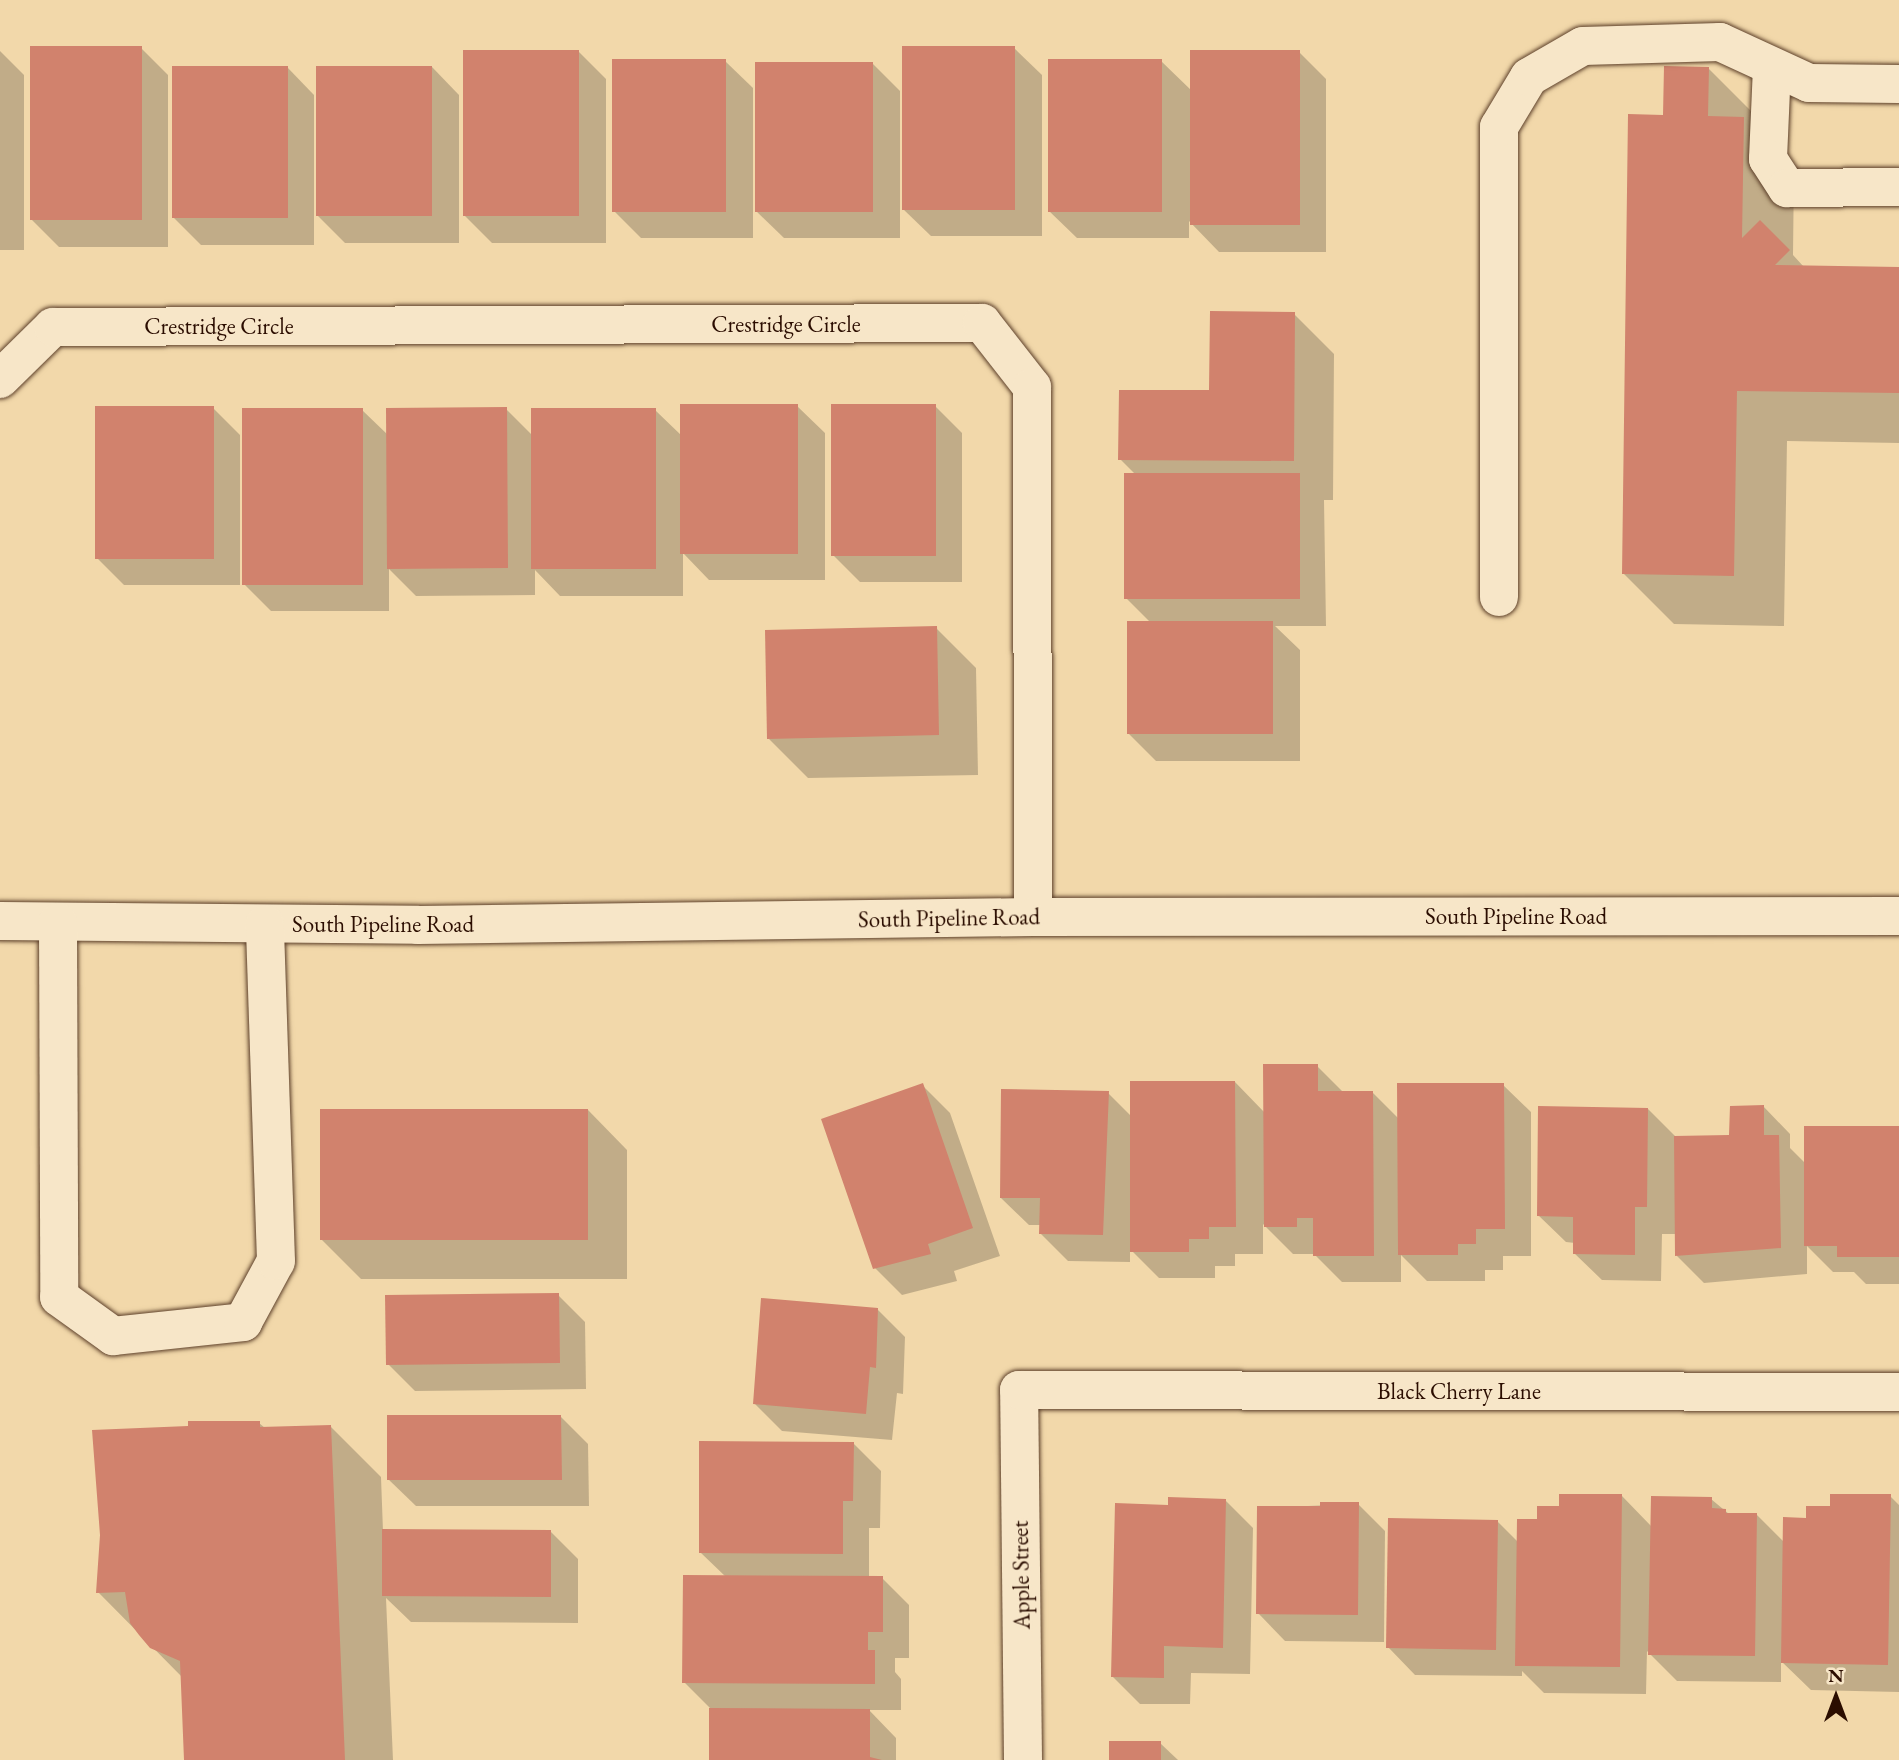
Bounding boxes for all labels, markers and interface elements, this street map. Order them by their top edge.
street label: Crestridge Circle [711,310,861,338]
street label: Crestridge Circle [144,312,294,340]
street label: South Pipeline Road [1425,902,1607,930]
street label: South Pipeline Road [858,903,1040,933]
street label: South Pipeline Road [292,910,474,938]
street label: Black Cherry Lane [1377,1377,1541,1405]
street label: Apple Street [1006,1520,1036,1630]
north arrow [1801,1662,1871,1732]
text: N [1828,1663,1844,1688]

